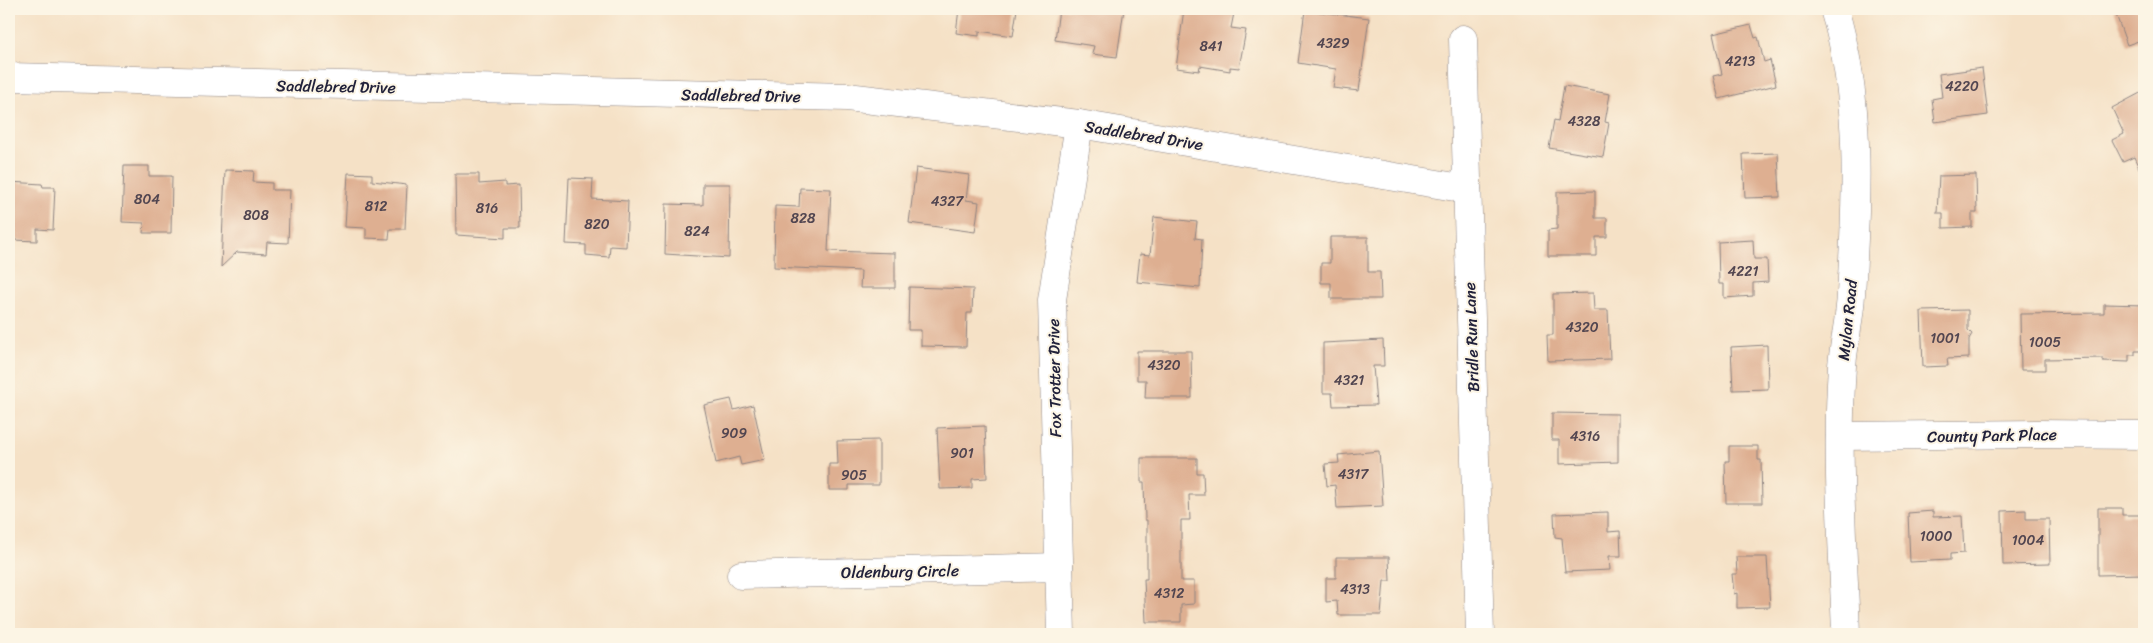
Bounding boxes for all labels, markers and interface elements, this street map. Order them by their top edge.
house number: 4329 [1316,31,1350,56]
house number: 841 [1199,34,1223,59]
house number: 4213 [1725,49,1756,74]
street label: Saddlebred Drive [276,71,396,102]
house number: 4220 [1945,74,1979,99]
street label: Saddlebred Drive [681,80,801,111]
house number: 4328 [1568,109,1601,134]
street label: Saddlebred Drive [1083,112,1205,159]
house number: 804 [134,187,160,212]
house number: 4327 [931,189,964,214]
house number: 812 [365,194,387,219]
house number: 816 [476,196,498,221]
house number: 808 [243,203,269,228]
house number: 828 [791,206,816,231]
house number: 820 [584,212,610,237]
house number: 824 [684,219,710,244]
house number: 4221 [1728,259,1758,284]
street label: Mylan Road [1829,277,1866,362]
street label: Bridle Run Lane [1455,282,1488,392]
house number: 4320 [1565,315,1599,340]
street label: Fox Trotter Drive [1039,318,1070,438]
house number: 1001 [1930,326,1960,351]
house number: 1005 [2029,330,2062,355]
house number: 4320 [1147,353,1181,378]
house number: 4321 [1334,368,1364,393]
street label: County Park Place [1927,420,2057,451]
house number: 909 [721,421,747,446]
house number: 4316 [1570,424,1600,449]
house number: 901 [950,441,974,466]
house number: 4317 [1338,462,1369,487]
house number: 905 [841,463,867,488]
house number: 1000 [1920,524,1952,549]
house number: 1004 [2012,528,2044,553]
street label: Oldenburg Circle [841,556,959,587]
house number: 4313 [1340,577,1370,602]
house number: 4312 [1154,581,1184,606]

